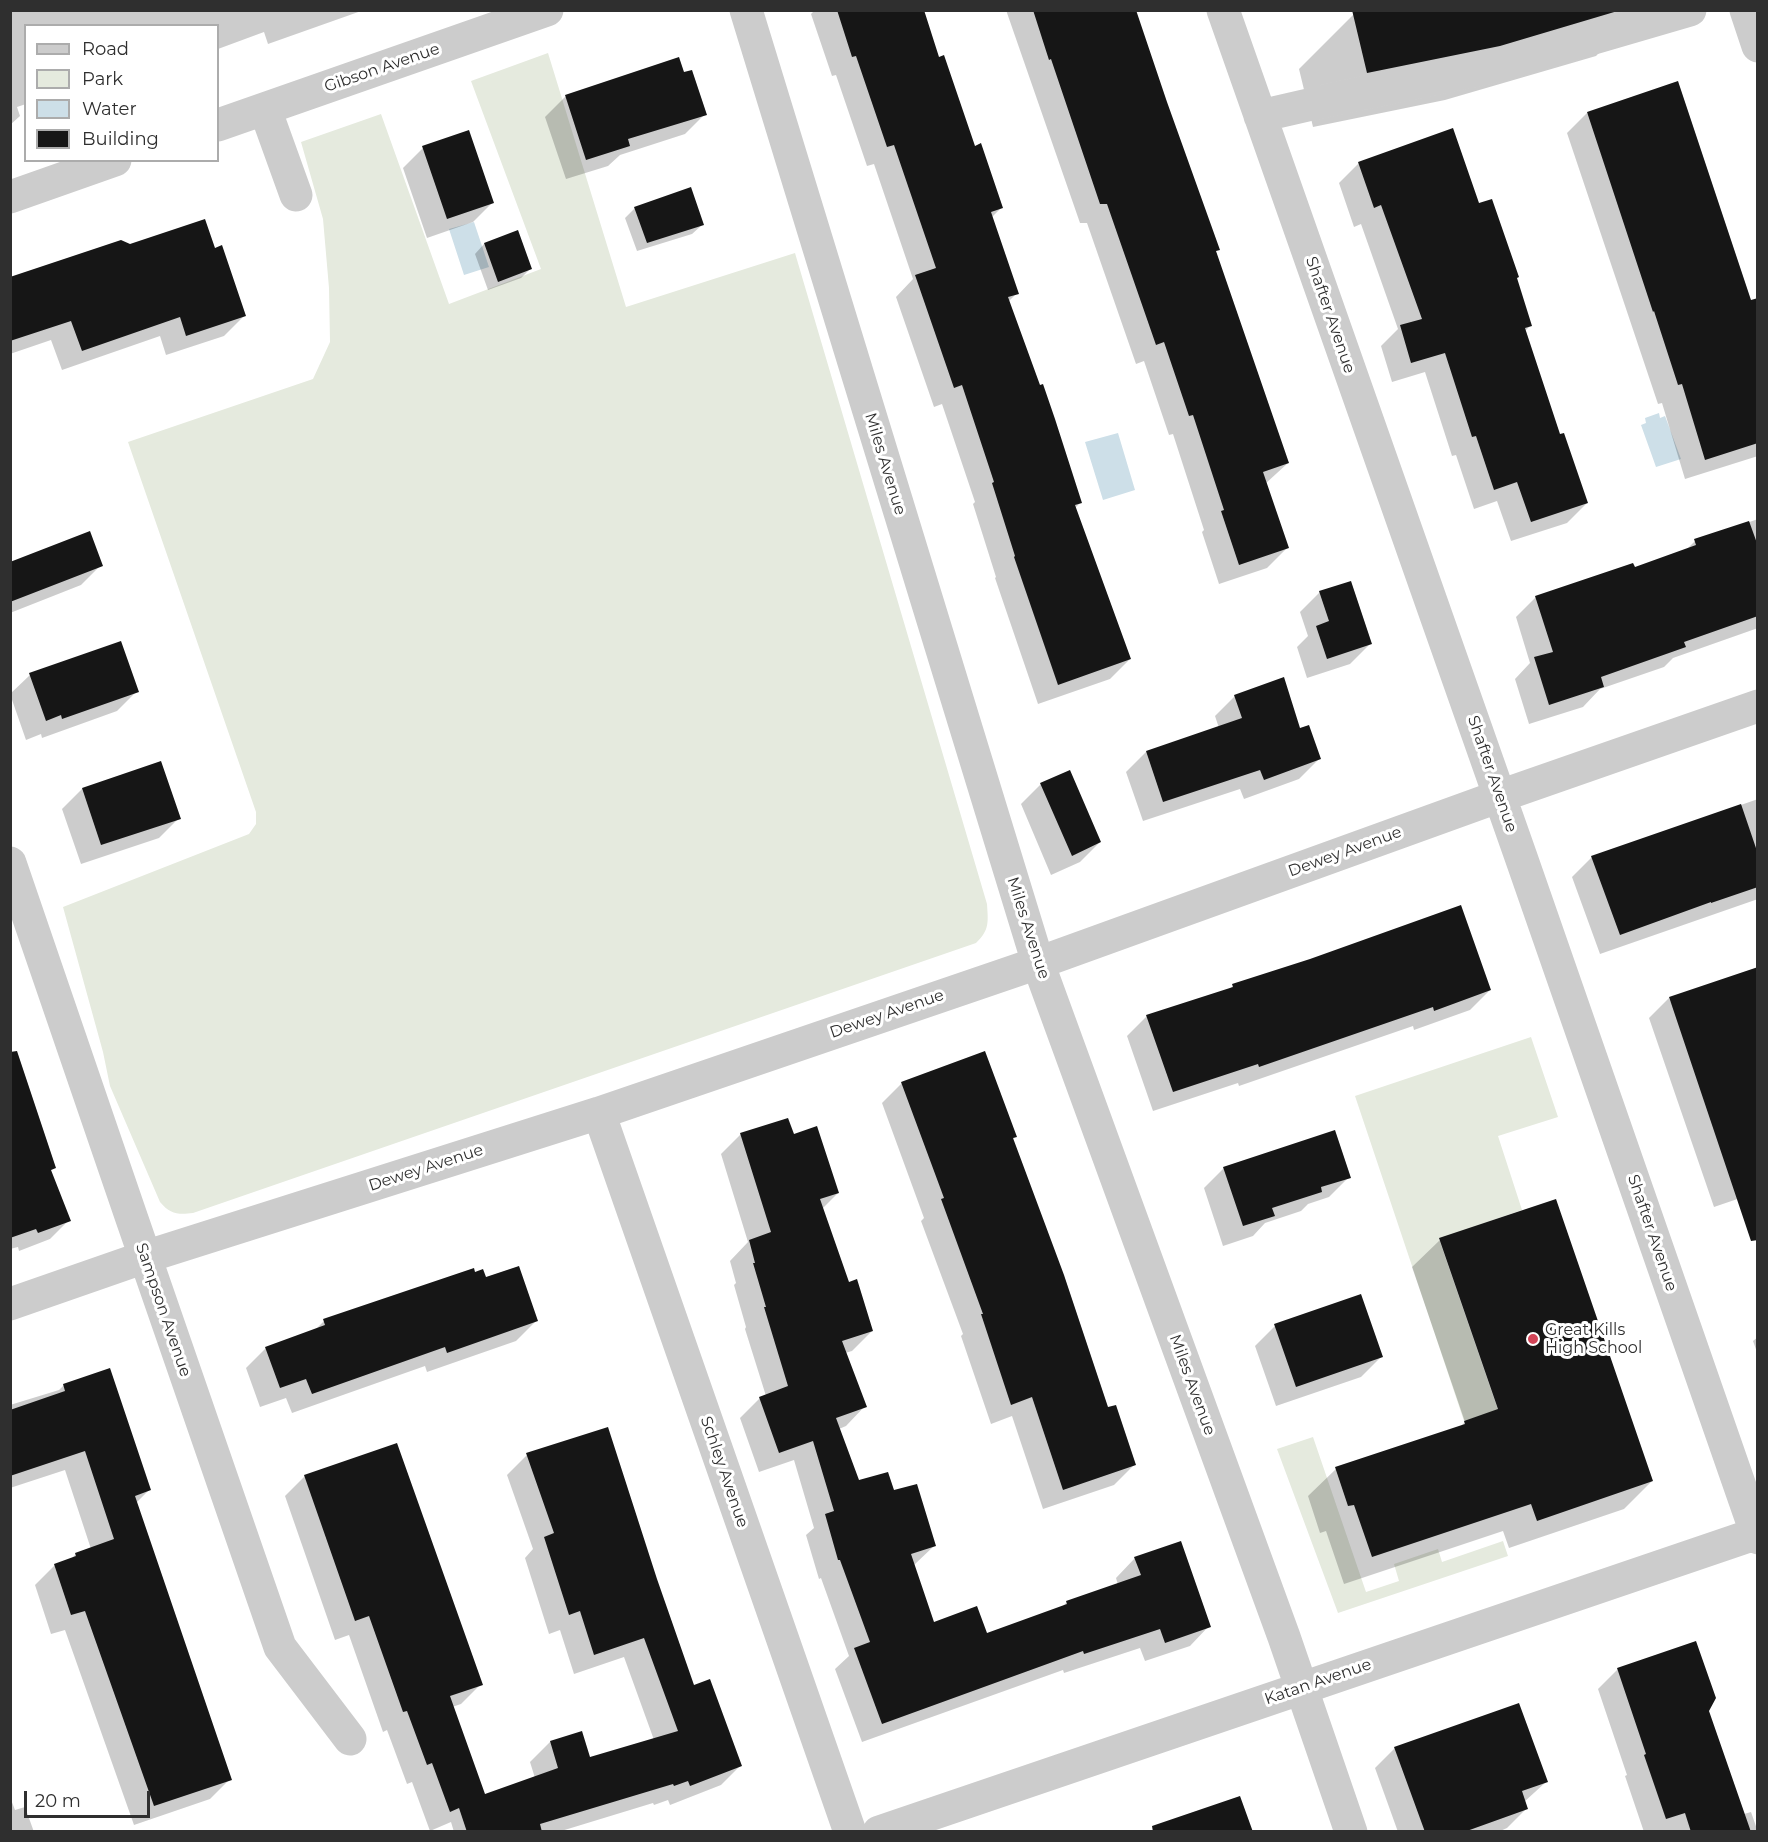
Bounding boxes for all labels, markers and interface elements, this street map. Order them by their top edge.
legend [24,24,219,162]
text: Road [82,38,129,60]
street label: Gibson Avenue [322,39,442,97]
text: Park [82,68,123,90]
text: Water [82,98,137,120]
text: Building [82,128,159,150]
street label: Shafter Avenue [1301,254,1359,376]
street label: Miles Avenue [860,411,910,517]
street label: Shafter Avenue [1463,713,1521,835]
street label: Dewey Avenue [1286,823,1404,881]
street label: Miles Avenue [1003,875,1053,981]
street label: Dewey Avenue [827,985,947,1043]
street label: Dewey Avenue [366,1140,486,1196]
street label: Shafter Avenue [1623,1172,1681,1294]
street label: Sampson Avenue [131,1241,195,1379]
place label: Great Kills High School [1545,1320,1642,1358]
street label: Miles Avenue [1165,1332,1219,1438]
marker: Great Kills High School [1526,1332,1540,1346]
street label: Schley Avenue [696,1414,752,1530]
street label: Katan Avenue [1262,1655,1374,1709]
scale bar [27,1779,153,1817]
text: 20 m [35,1790,81,1812]

